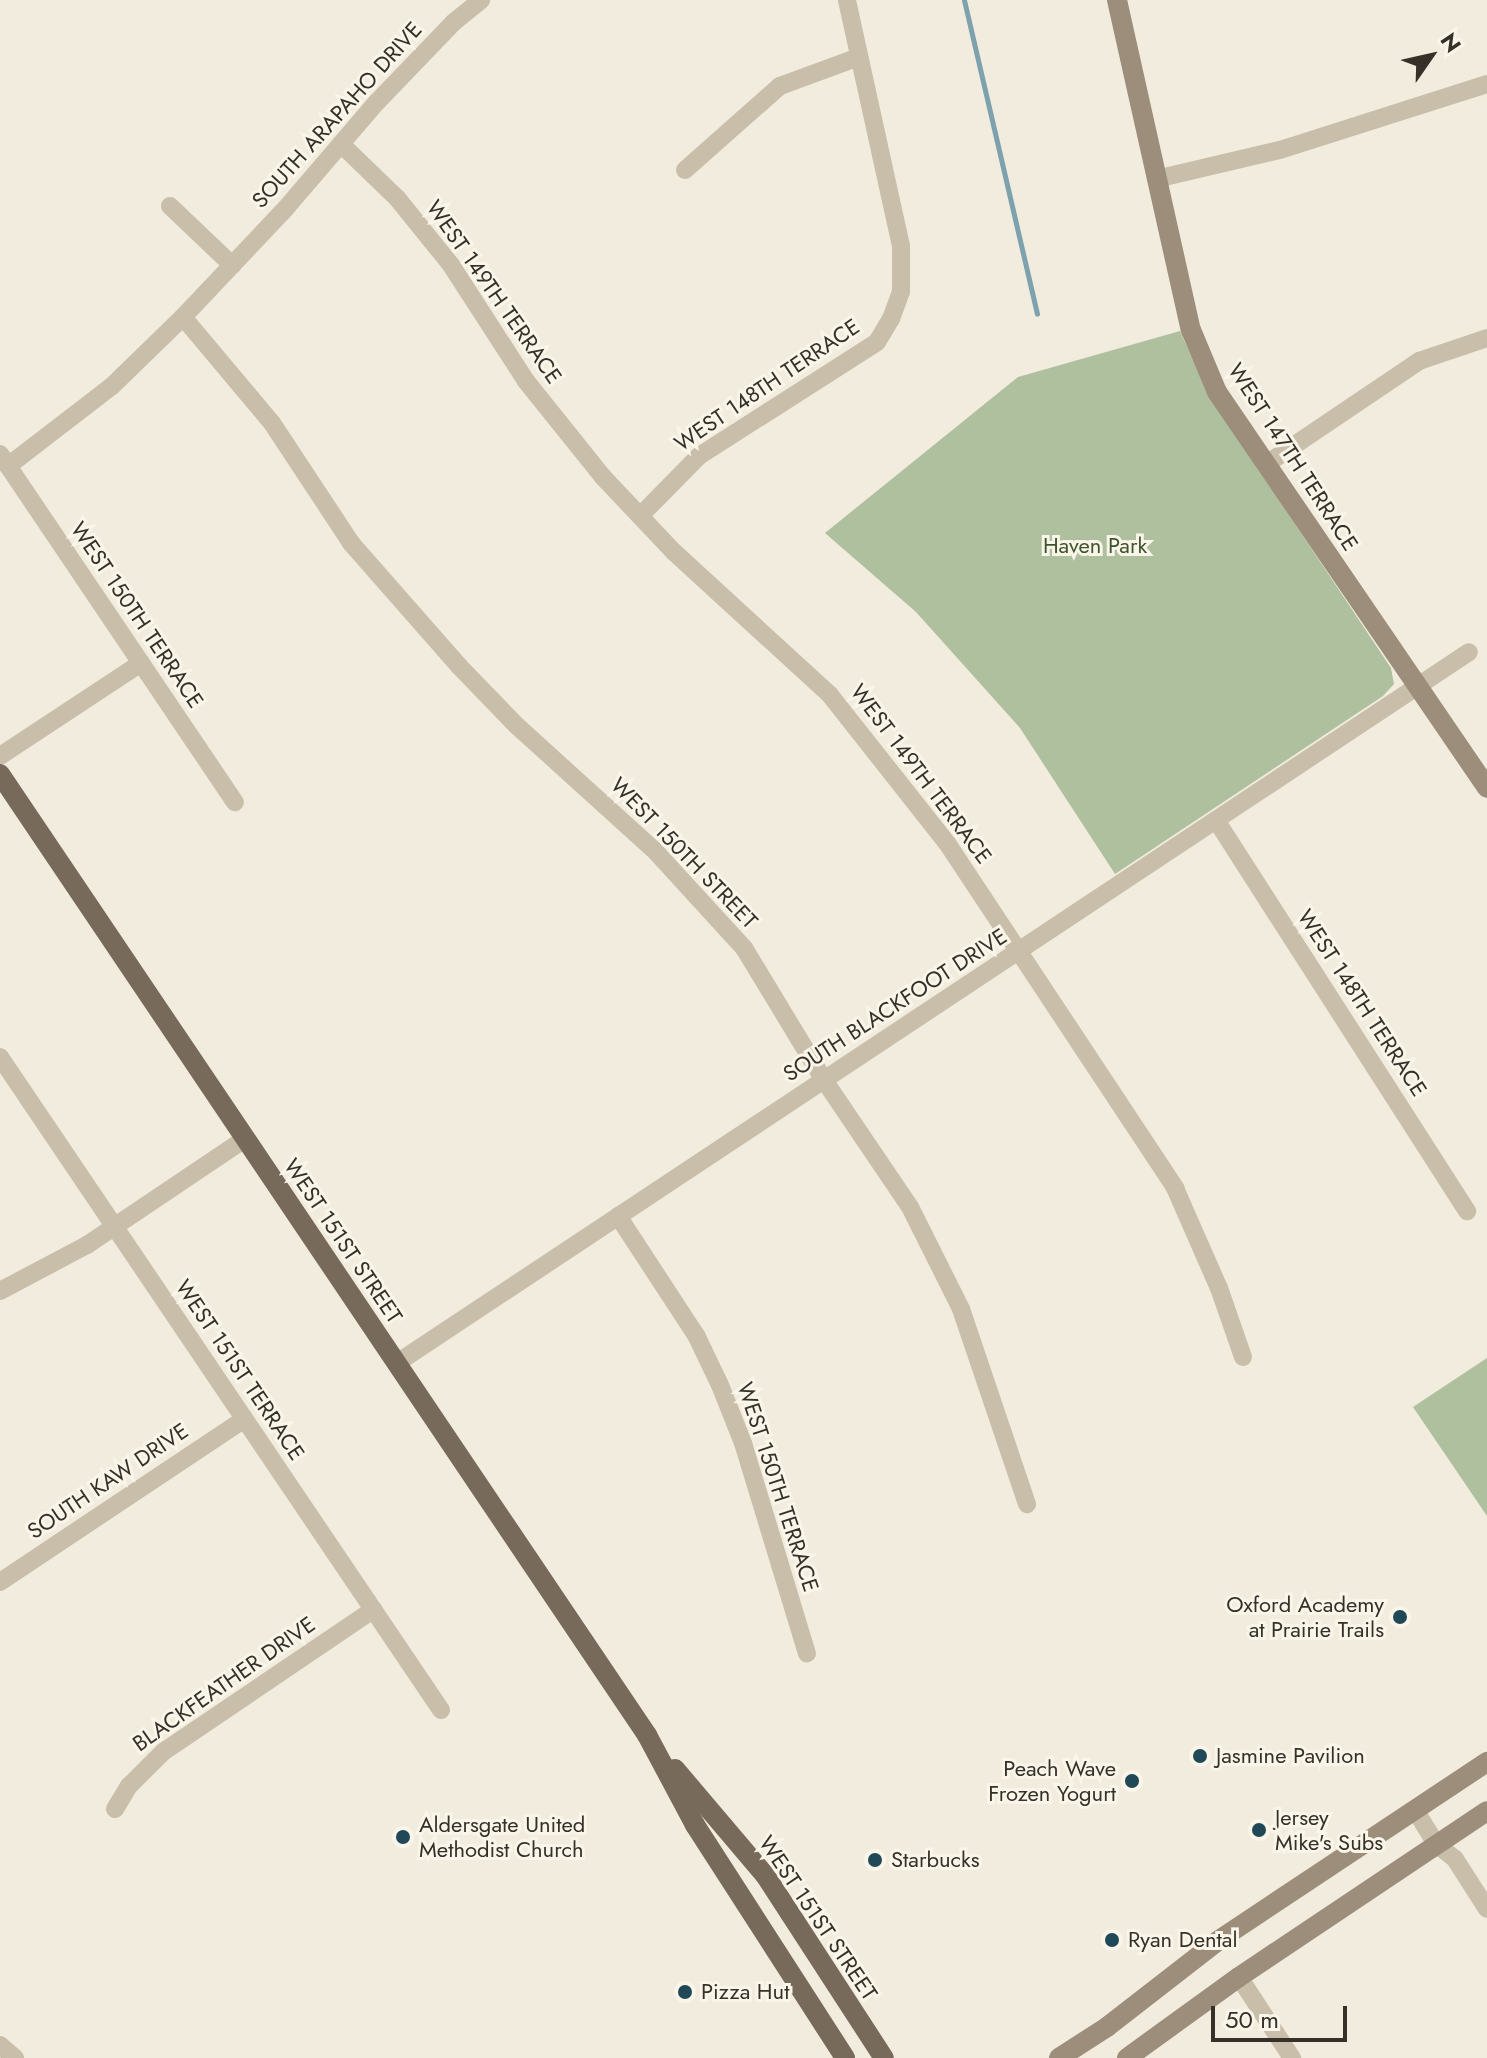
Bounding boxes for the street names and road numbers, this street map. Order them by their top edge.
street label: SOUTH ARAPAHO DRIVE [247,17,427,213]
street label: WEST 149TH TERRACE [421,195,567,389]
street label: WEST 148TH TERRACE [670,313,864,457]
street label: WEST 147TH TERRACE [1222,358,1364,556]
street label: WEST 150TH TERRACE [65,517,209,713]
street label: WEST 149TH TERRACE [845,679,997,869]
street label: WEST 150TH STREET [605,772,763,934]
street label: WEST 148TH TERRACE [1292,905,1432,1101]
street label: SOUTH BLACKFOOT DRIVE [778,923,1012,1087]
street label: WEST 151ST STREET [278,1154,408,1328]
street label: WEST 151ST TERRACE [170,1275,310,1465]
street label: WEST 150TH TERRACE [732,1379,824,1595]
street label: SOUTH KAW DRIVE [23,1417,193,1545]
street label: BLACKFEATHER DRIVE [128,1611,320,1757]
street label: WEST 151ST STREET [753,1831,883,2005]

